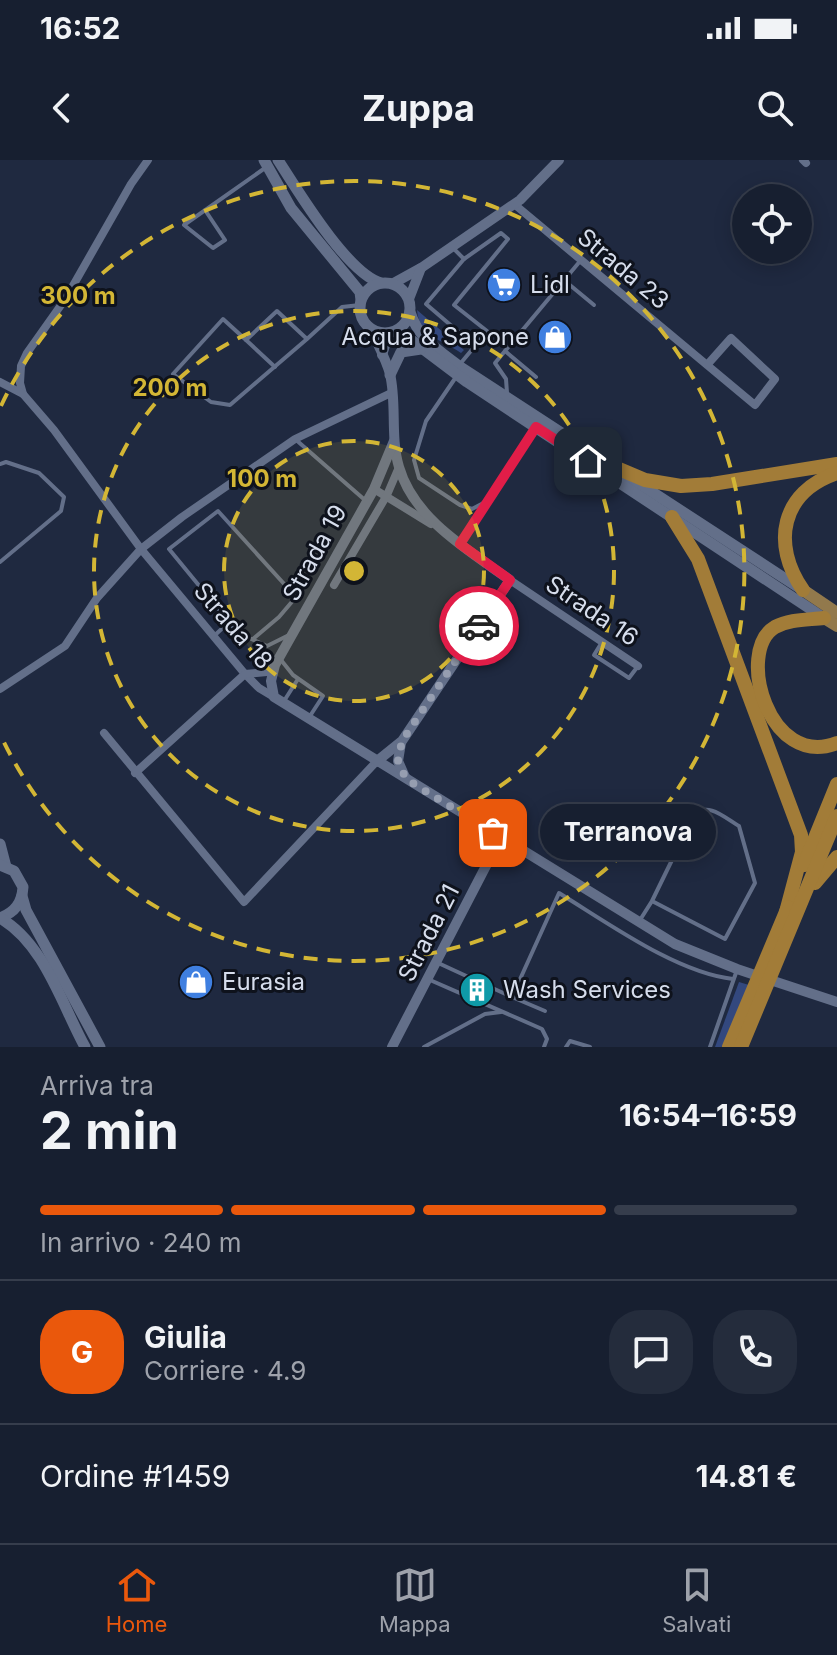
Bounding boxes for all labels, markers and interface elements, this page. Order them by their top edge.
text: 16:52 [40,10,121,46]
icon: back [40,86,84,130]
text: Zuppa [362,86,475,130]
icon: search [753,86,797,130]
map controls [732,184,812,264]
button: locate [732,184,812,264]
street label: Strada 23 [572,222,675,315]
supermarket icon: Lidl [485,266,523,304]
place label: Lidl [530,270,570,299]
text: 300 m [40,281,116,310]
shop icon: Acqua & Sapone [536,318,574,356]
place label: Acqua & Sapone [341,322,529,351]
text: 200 m [132,373,208,402]
pin [554,427,622,495]
icon: home [566,439,610,483]
text: 100 m [227,464,297,493]
street label: Strada 19 [276,500,353,606]
centre of rings [340,557,368,585]
street label: Strada 16 [541,569,644,652]
street label: Strada 18 [188,576,279,675]
courier [439,586,519,666]
icon: car [457,604,501,648]
pin [459,799,527,867]
callout: Terranova [541,805,717,861]
icon: bag [471,811,515,855]
text: Terranova [563,816,693,847]
street label: Strada 21 [392,879,465,986]
shop icon: Eurasia [177,963,215,1001]
place label: Eurasia [222,967,305,996]
building icon: Wash Services [458,971,496,1009]
place label: Wash Services [503,975,671,1004]
text: Arriva tra [40,1070,154,1101]
text: 16:54–16:59 [619,1097,797,1133]
text: 2 min [40,1099,179,1162]
text: In arrivo · 240 m [40,1227,242,1258]
button: chat [609,1310,693,1394]
button: phone [713,1310,797,1394]
text: Giulia [144,1319,227,1355]
text: G [71,1334,93,1370]
text: Corriere · 4.9 [144,1355,306,1386]
text: Ordine #1459 [40,1458,230,1494]
text: 14.81 € [696,1458,797,1494]
tab: Home [106,1563,167,1637]
tab: Mappa [379,1563,451,1637]
tab: Salvati [662,1563,731,1637]

